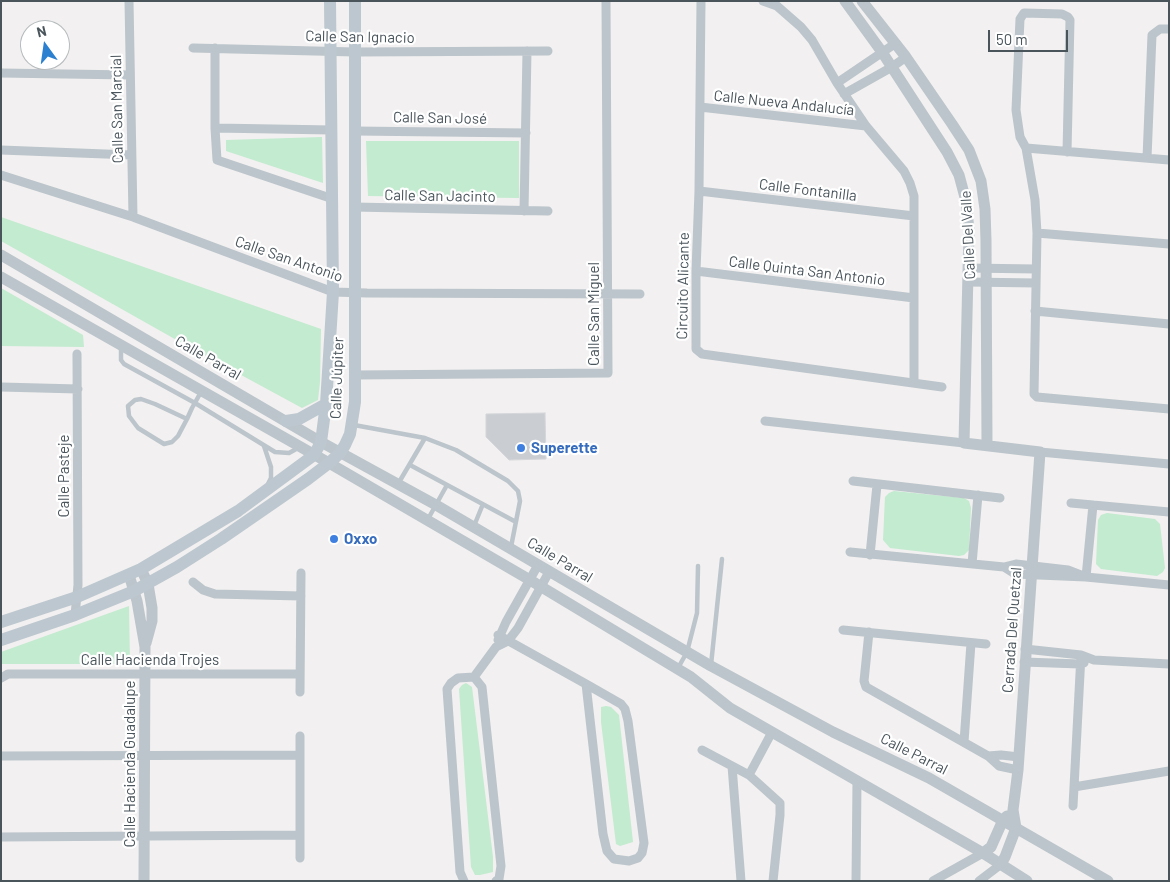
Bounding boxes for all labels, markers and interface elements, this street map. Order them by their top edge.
north arrow [20,20,70,70]
scale bar [990,20,1070,52]
text: N [35,22,48,40]
street label: Calle San Ignacio [305,27,415,47]
text: 50 m [996,30,1028,48]
street label: Calle San Marcial [107,55,127,163]
street label: Calle Nueva Andalucía [713,87,855,119]
street label: Calle San José [393,108,487,128]
street label: Calle Fontanilla [758,175,858,205]
street label: Calle San Jacinto [384,186,496,206]
street label: Calle Del Valle [957,190,979,280]
street label: Calle San Antonio [233,232,345,286]
street label: Circuito Alicante [673,232,693,340]
street label: Calle Quinta San Antonio [728,252,886,290]
street label: Calle San Miguel [585,262,603,366]
street label: Calle Parral [172,332,244,384]
street label: Calle Júpiter [327,337,347,419]
street label: Calle Pasteje [55,434,73,518]
place label: Superette [531,439,598,457]
marker: Superette [515,442,527,454]
place label: Oxxo [344,530,377,548]
marker: Oxxo [328,533,340,545]
street label: Calle Parral [524,533,596,587]
street label: Cerrada Del Quetzal [999,567,1025,693]
street label: Calle Hacienda Trojes [81,651,219,669]
street label: Calle Hacienda Guadalupe [121,681,139,847]
street label: Calle Parral [877,729,951,779]

